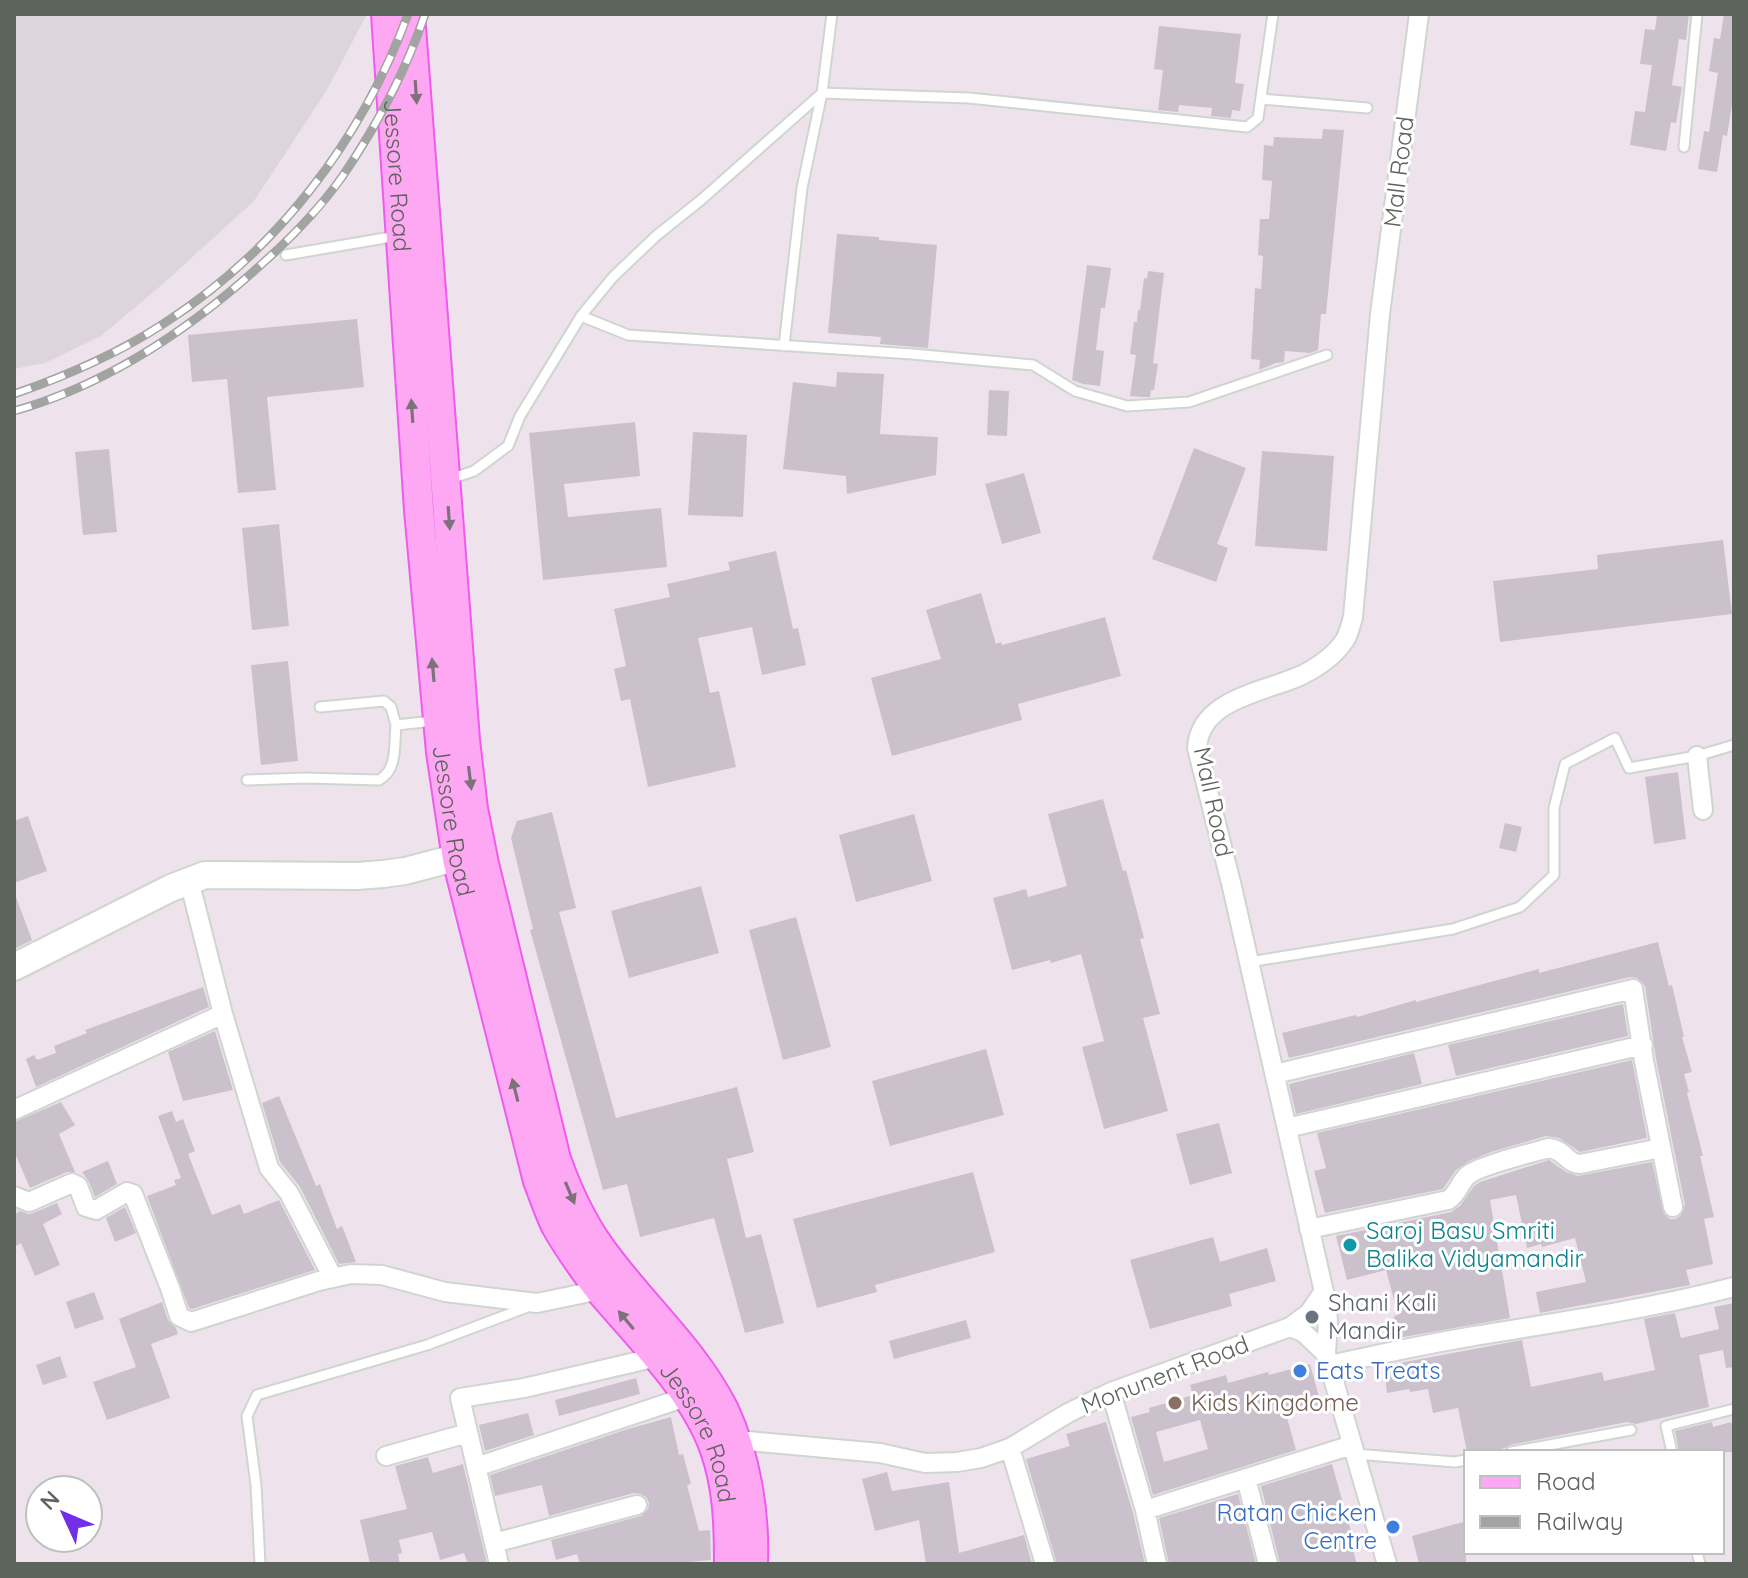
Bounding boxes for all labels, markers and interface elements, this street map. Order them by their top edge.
one-way arrow [410,80,423,105]
street label: Jessore Road [378,98,418,253]
street label: Mall Road [1376,115,1420,229]
one-way arrow [405,398,418,423]
one-way arrow [443,506,456,531]
one-way arrow [426,658,439,683]
street label: Jessore Road [426,743,482,899]
street label: Mall Road [1188,744,1240,859]
one-way arrow [463,766,476,791]
one-way arrow [508,1077,521,1102]
one-way arrow [563,1181,576,1205]
place label: Saroj Basu Smriti Balika Vidyamandir [1366,1215,1584,1273]
marker: Saroj Basu Smriti Balika Vidyamandir [1341,1236,1359,1254]
place label: Shani Kali Mandir [1328,1287,1437,1345]
marker: Shani Kali Mandir [1303,1308,1321,1326]
one-way arrow [618,1310,635,1330]
street label: Monunent Road [1076,1328,1253,1420]
place label: Eats Treats [1316,1355,1440,1385]
street label: Jessore Road [653,1356,742,1504]
marker: Eats Treats [1291,1362,1309,1380]
place label: Kids Kingdome [1191,1387,1359,1417]
marker: Kids Kingdome [1166,1394,1184,1412]
legend [1464,1450,1724,1554]
text: Road [1536,1466,1596,1496]
north arrow [24,1474,104,1554]
text: N [34,1485,65,1516]
place label: Ratan Chicken Centre [1217,1497,1377,1555]
text: Railway [1536,1506,1623,1536]
marker: Ratan Chicken Centre [1384,1518,1402,1536]

